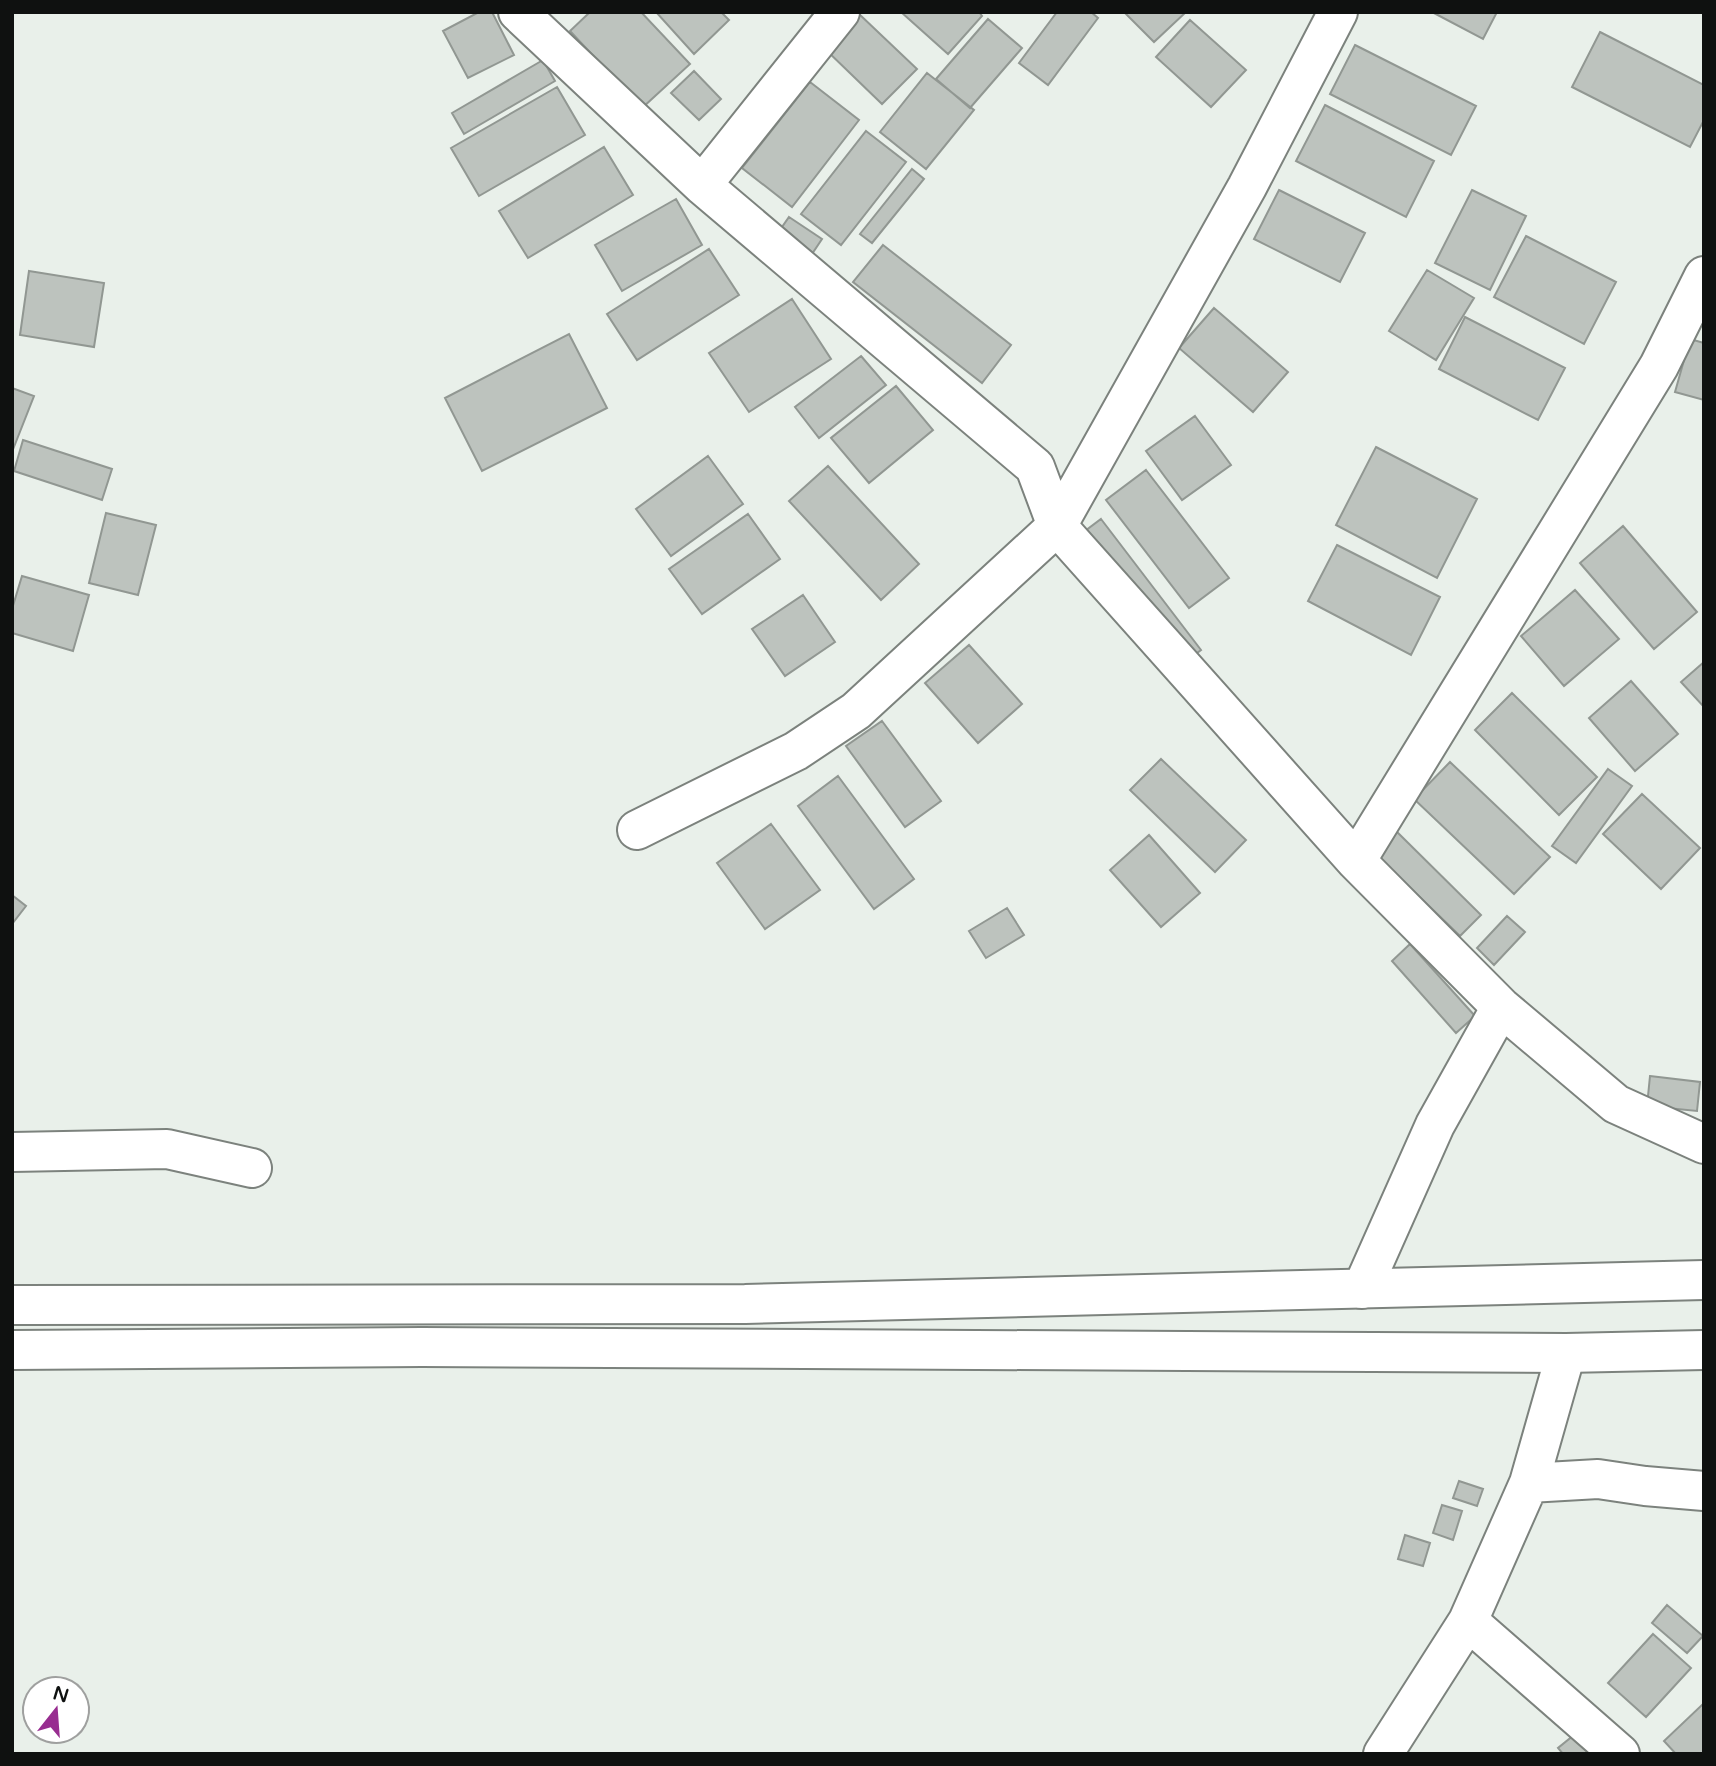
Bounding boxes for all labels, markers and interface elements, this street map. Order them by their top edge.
north arrow [21,1675,91,1745]
text: N [50,1682,71,1707]

